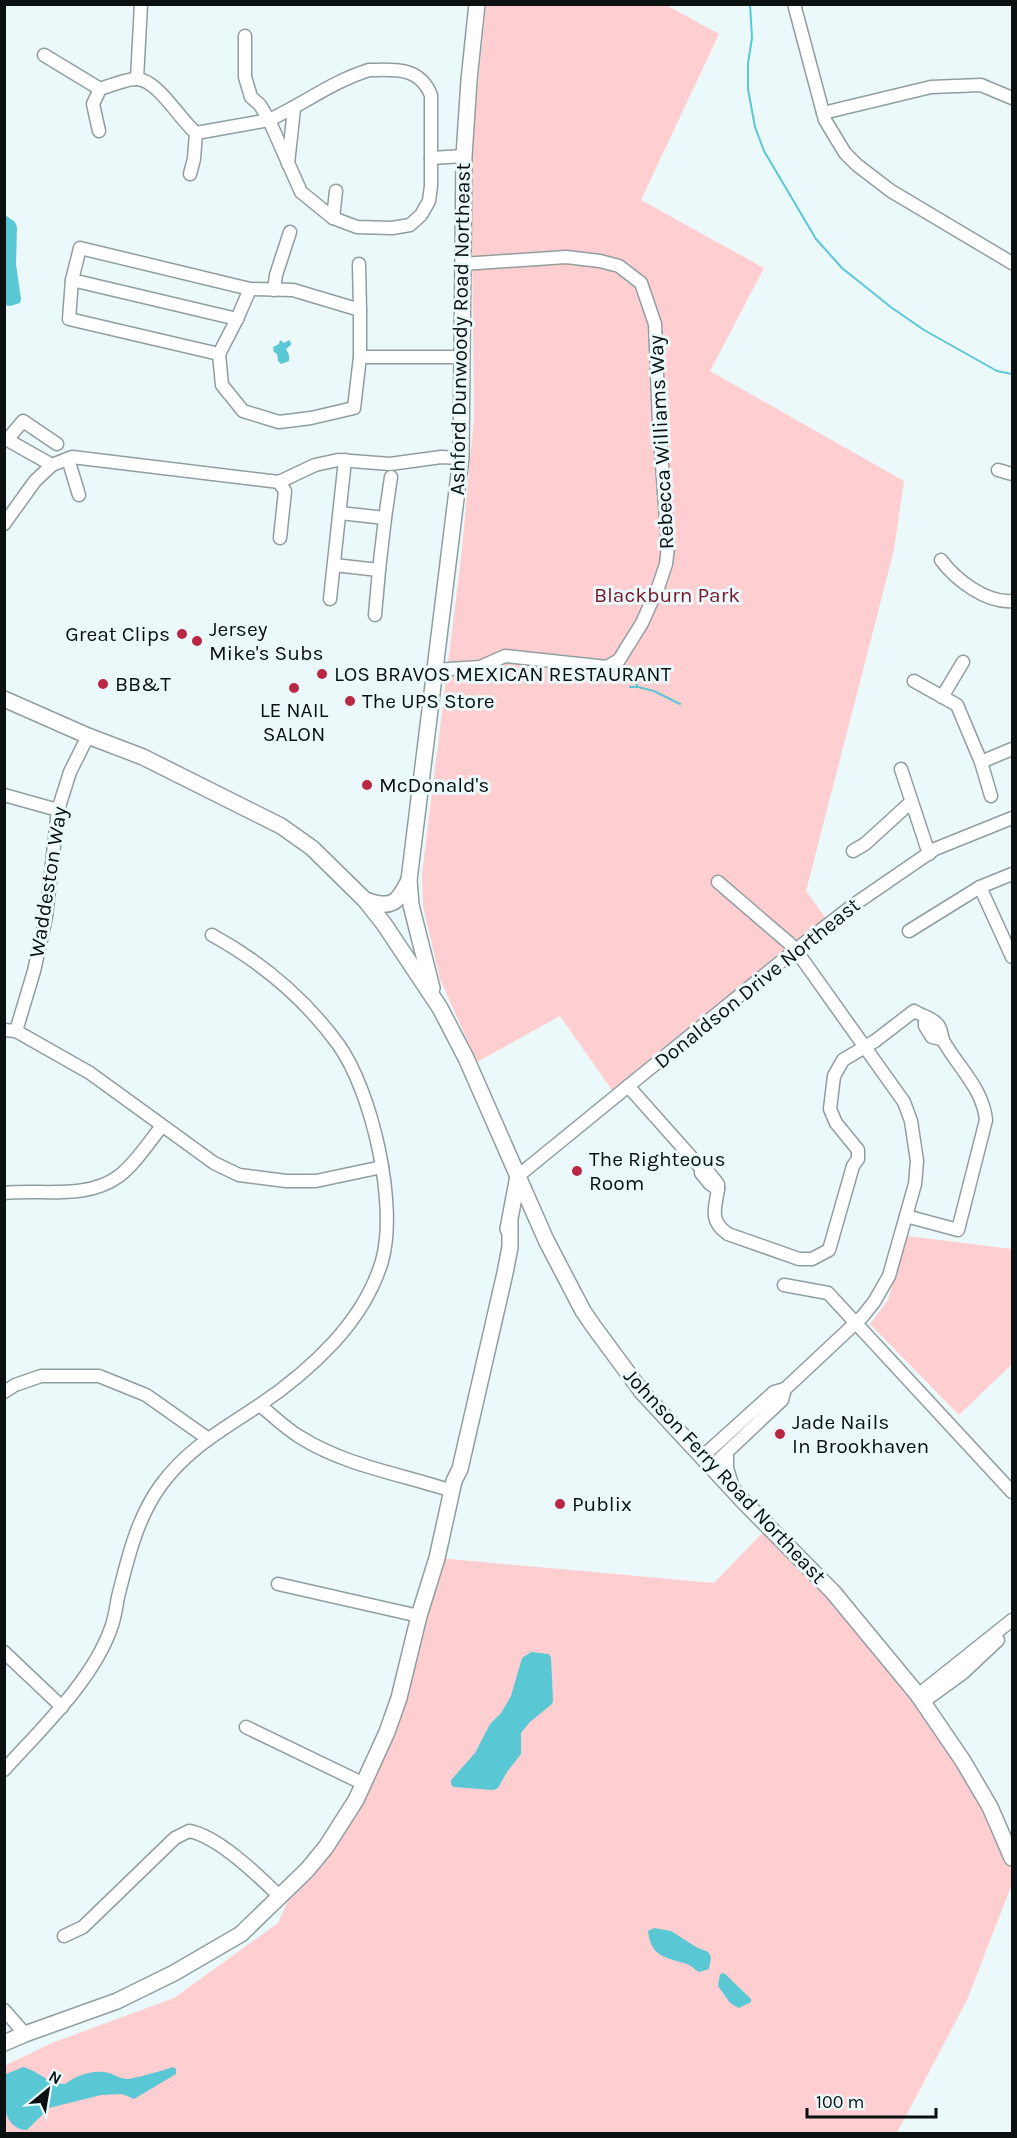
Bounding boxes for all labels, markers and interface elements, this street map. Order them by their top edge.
street label: Ashford Dunwoody Road Northeast [445,162,475,496]
street label: Rebecca Williams Way [643,334,679,550]
park label: Blackburn Park [594,583,740,607]
place label: Jersey Mike's Subs [209,617,323,665]
place label: Great Clips [65,622,170,646]
marker: Great Clips [175,627,189,641]
marker: Jersey Mike's Subs [190,634,204,648]
place label: LOS BRAVOS MEXICAN RESTAURANT [334,662,672,686]
marker: LOS BRAVOS MEXICAN RESTAURANT [315,667,329,681]
place label: BB&T [115,672,171,696]
marker: BB&T [96,677,110,691]
marker: LE NAIL SALON [287,681,301,695]
place label: The UPS Store [362,689,494,713]
marker: The UPS Store [343,694,357,708]
place label: LE NAIL SALON [260,698,329,746]
place label: McDonald's [379,773,489,797]
marker: McDonald's [360,778,374,792]
street label: Waddeston Way [24,804,72,959]
street label: Donaldson Drive Northeast [649,893,865,1073]
place label: The Righteous Room [589,1147,726,1195]
marker: The Righteous Room [570,1164,584,1178]
street label: Johnson Ferry Road Northeast [619,1364,831,1589]
place label: Jade Nails In Brookhaven [792,1410,929,1458]
marker: Jade Nails In Brookhaven [773,1427,787,1441]
place label: Publix [572,1492,632,1516]
marker: Publix [553,1497,567,1511]
north arrow [18,2060,78,2120]
text: N [46,2066,65,2089]
scale bar [807,2081,936,2119]
text: 100 m [816,2091,864,2113]

